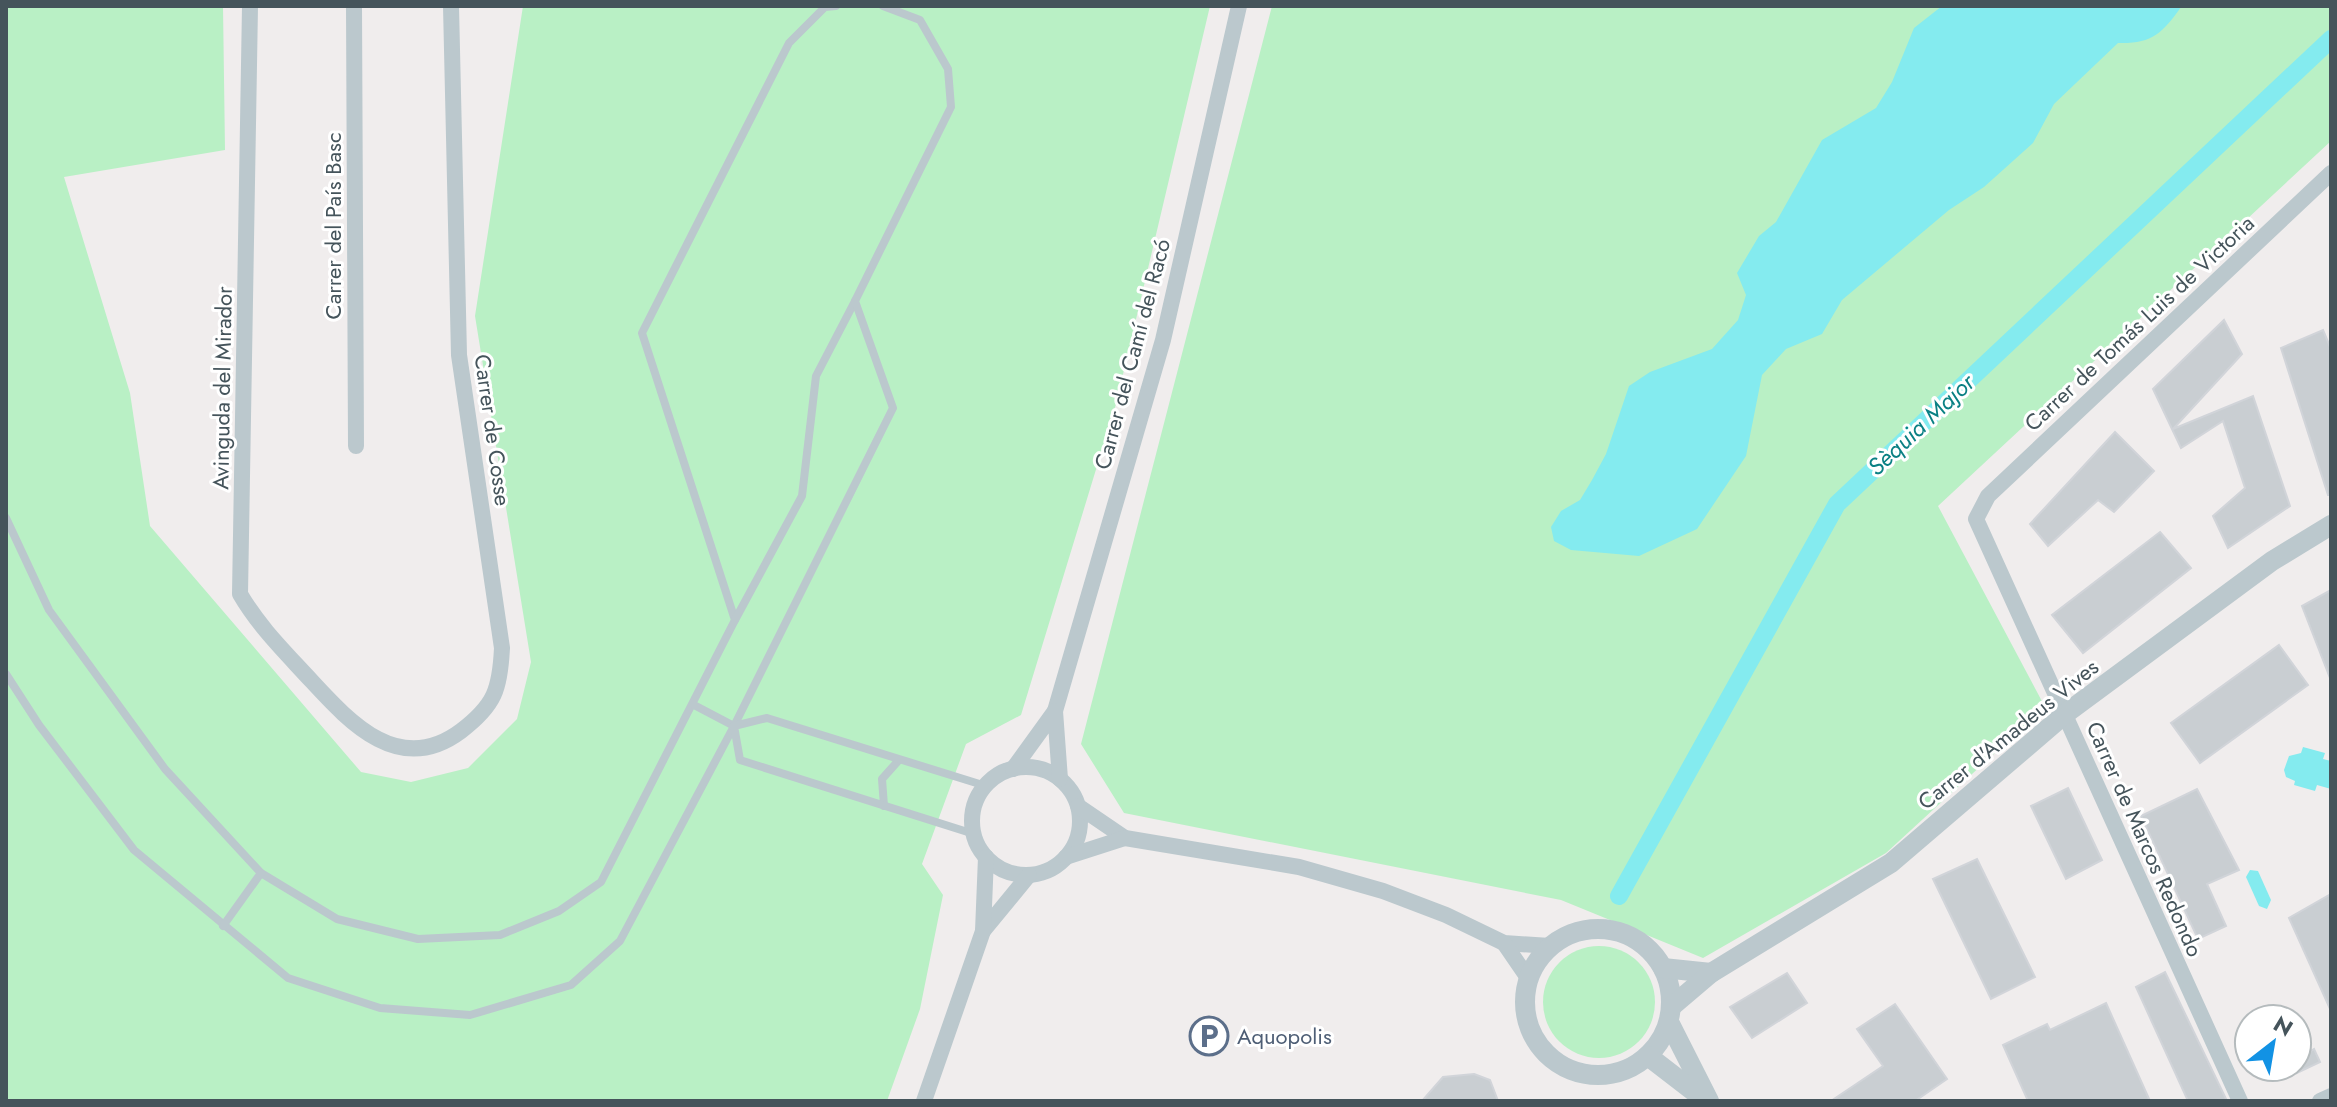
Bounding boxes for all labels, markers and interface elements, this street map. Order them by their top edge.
street label: Carrer del País Basc [317,133,349,319]
street label: Carrer de Tomás Luis de Victoria [2017,208,2261,438]
street label: Carrer del Camí del Racó [1086,235,1178,473]
street label: Avinguda del Mirador [204,286,240,490]
street label: Carrer de Cosse [467,352,519,508]
water label: Sèquia Major [1859,364,1984,484]
street label: Carrer d'Amadeus Vives [1911,651,2105,817]
street label: Carrer de Marcos Redondo [2079,716,2211,962]
north arrow [2233,1003,2313,1083]
text: N [2268,1008,2299,1044]
parking icon: Aquopolis [1188,1015,1230,1057]
place label: Aquopolis [1237,1020,1332,1052]

